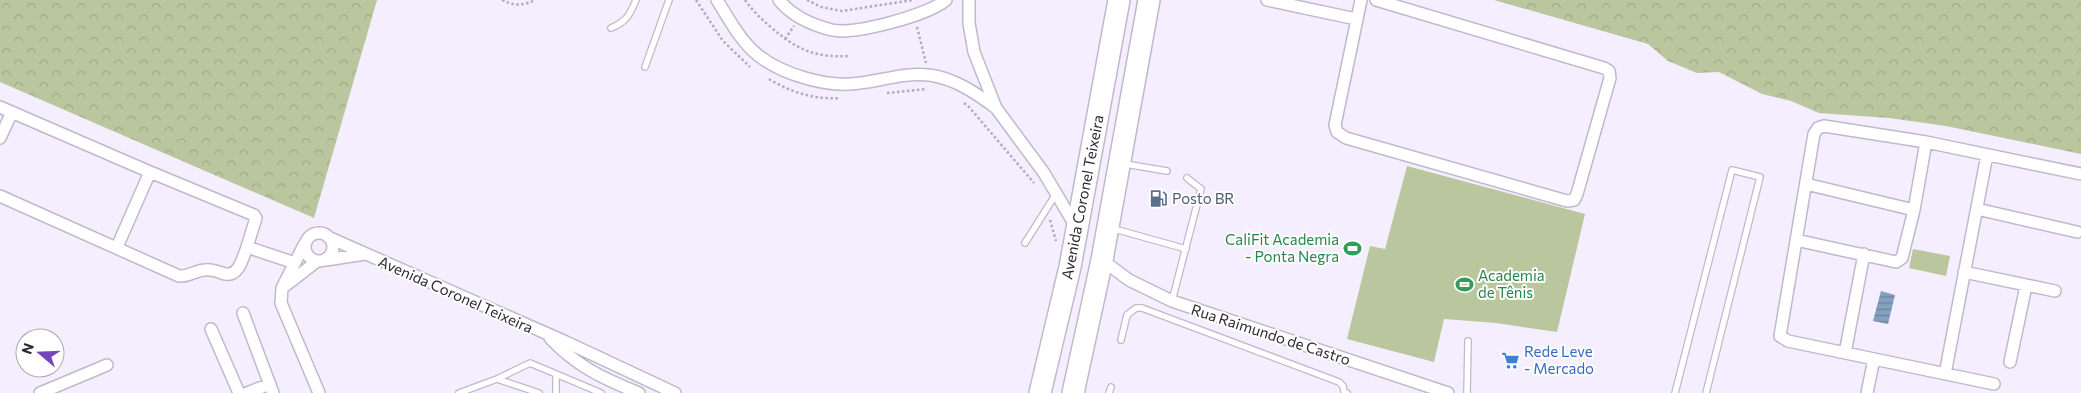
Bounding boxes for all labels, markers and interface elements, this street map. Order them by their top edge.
street label: Avenida Coronel Teixeira [1057,113,1107,281]
fuel station icon: Posto BR [1148,188,1168,208]
place label: Posto BR [1172,189,1234,207]
place label: CaliFit Academia - Ponta Negra [1225,230,1339,265]
sports icon: CaliFit Academia - Ponta Negra [1343,238,1363,258]
street label: Avenida Coronel Teixeira [376,252,536,336]
place label: Academia de Tênis [1478,266,1545,301]
sports icon: Academia de Tênis [1454,274,1474,294]
street label: Rua Raimundo de Castro [1189,300,1353,368]
north arrow [15,328,65,378]
text: N [17,341,37,356]
place label: Rede Leve - Mercado [1524,342,1594,377]
supermarket icon: Rede Leve - Mercado [1500,350,1520,370]

